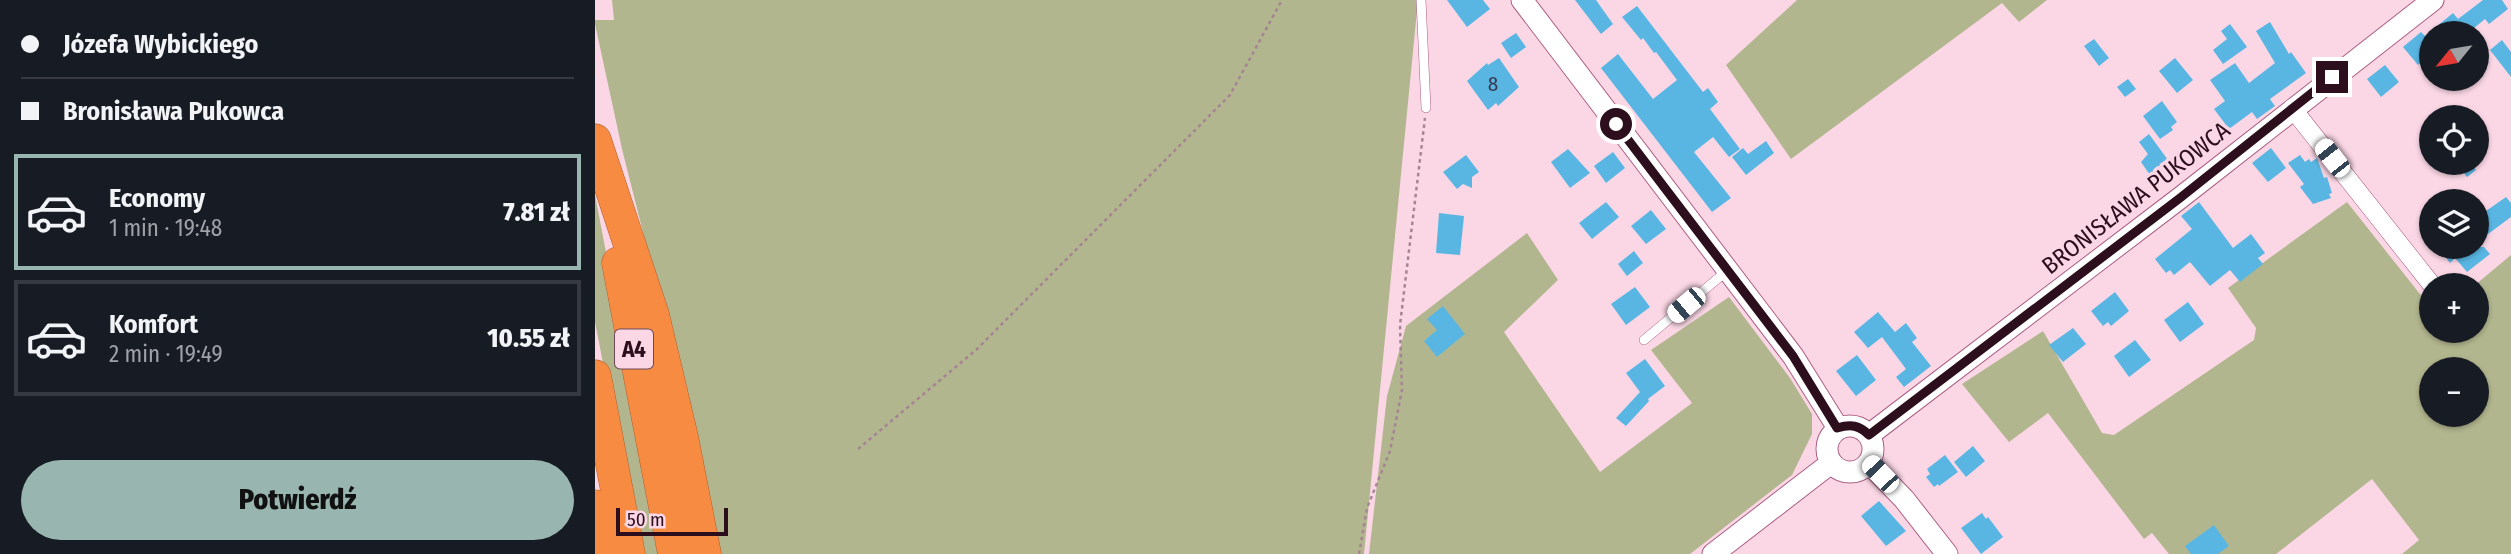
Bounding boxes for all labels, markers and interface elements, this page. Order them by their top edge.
north arrow [2419,21,2489,91]
map controls [2419,21,2489,427]
text: Józefa Wybickiego [63,29,258,60]
route end [2316,61,2348,93]
house number: 8 [1488,71,1498,97]
text: Bronisława Pukowca [63,96,284,127]
button: locate [2419,105,2489,175]
route start [1600,108,1632,140]
street label: BRONISŁAWA PUKOWCA [2036,116,2236,280]
car [2311,135,2354,181]
icon: car [25,181,88,244]
text: Economy [109,183,205,214]
button: layers [2419,189,2489,259]
text: 7.81 zł [503,197,570,228]
text: 1 min · 19:48 [109,214,222,242]
button: + [2419,273,2489,343]
car [1664,283,1709,327]
icon: car [25,307,88,370]
text: Komfort [109,309,198,340]
text: 10.55 zł [487,323,570,354]
road number: A4 [615,330,653,368]
text: 2 min · 19:49 [109,340,223,368]
button: − [2419,357,2489,427]
car [1858,452,1903,496]
button: Potwierdź [21,460,574,540]
scale bar [616,505,728,537]
text: 50 m [627,508,665,531]

